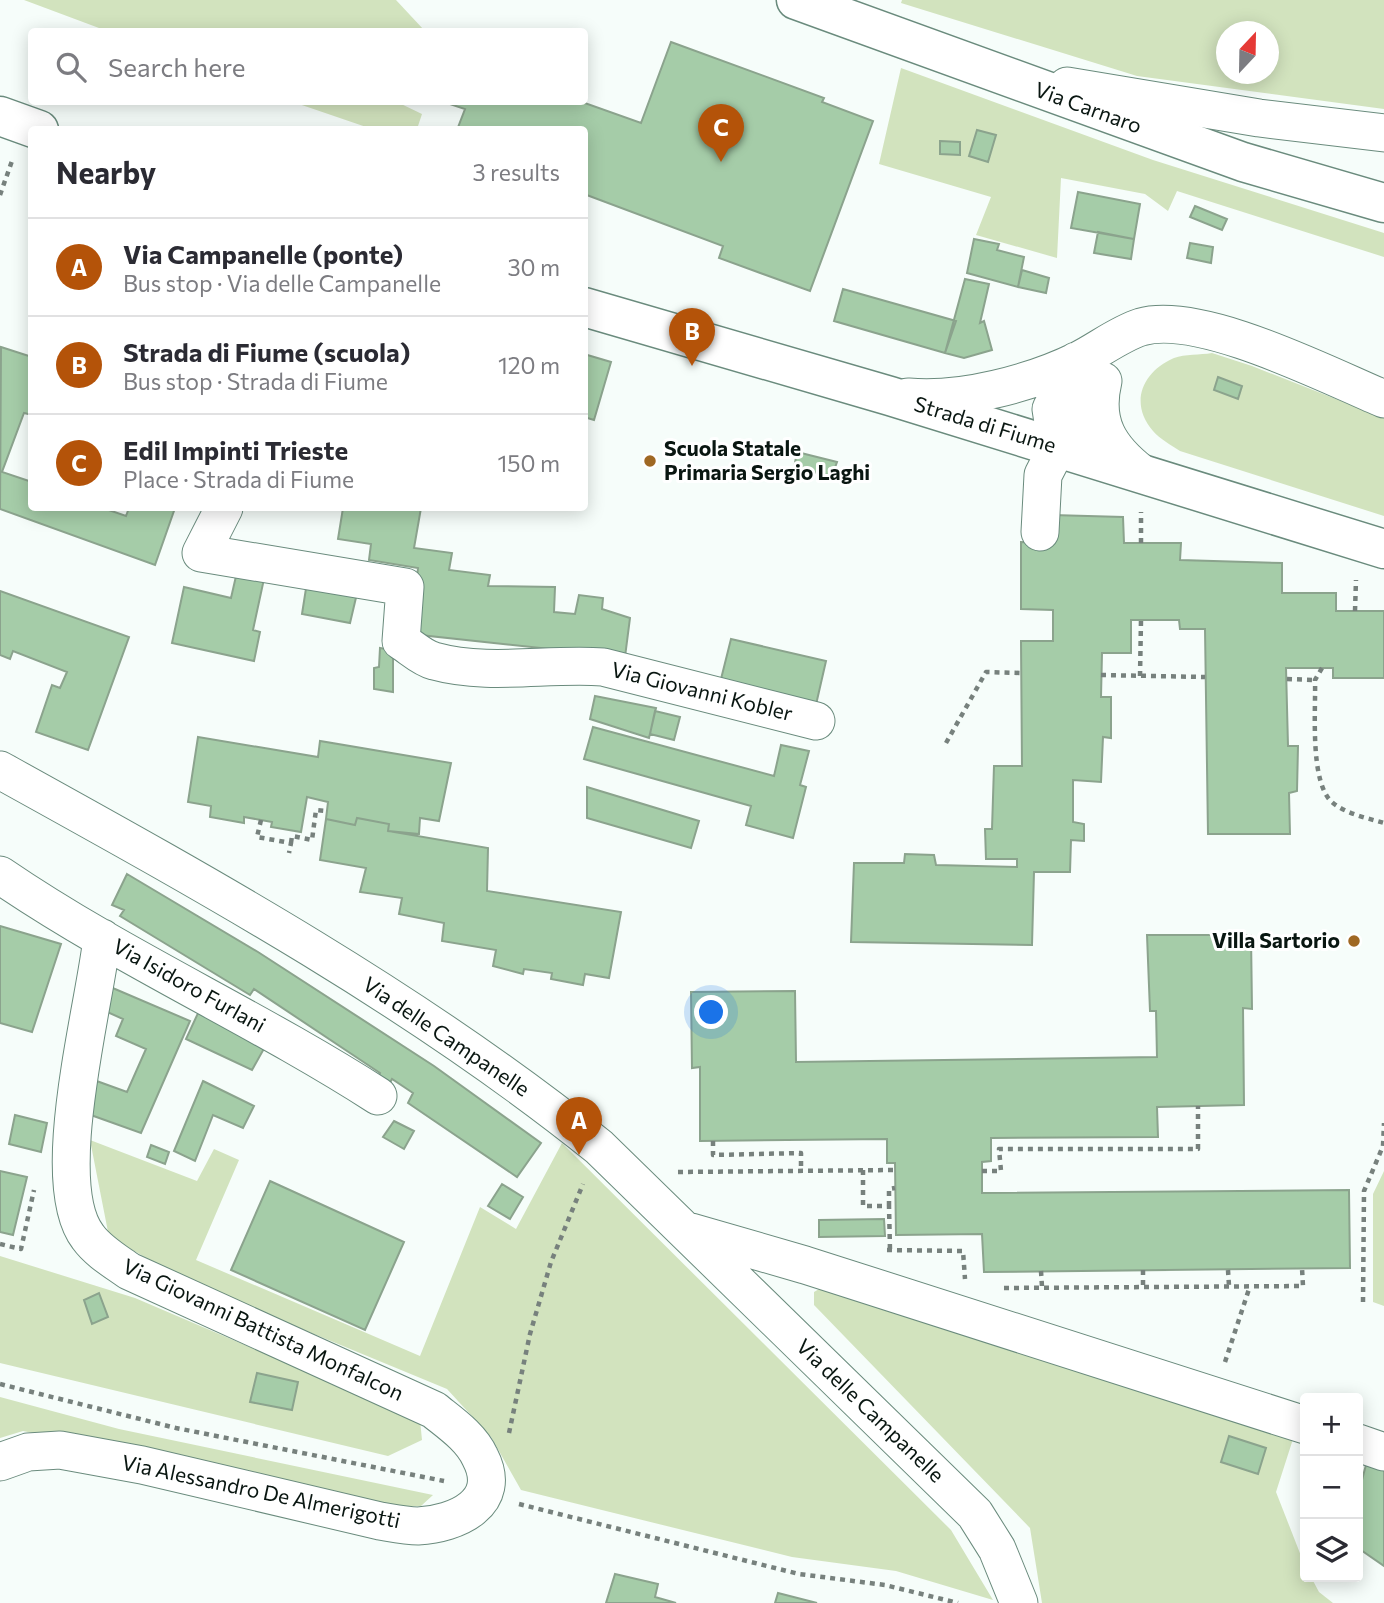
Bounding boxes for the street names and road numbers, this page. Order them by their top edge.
street label: Via Carnaro [1032,76,1145,138]
street label: Strada di Fiume [911,390,1059,457]
street label: Via Giovanni Kobler [609,656,796,725]
street label: Via Isidoro Furlani [109,932,270,1037]
street label: Via delle Campanelle [359,971,535,1101]
street label: Via Giovanni Battista Monfalcon [119,1252,408,1405]
street label: Via delle Campanelle [792,1333,950,1487]
street label: Via Alessandro De Almerigotti [120,1449,403,1532]

